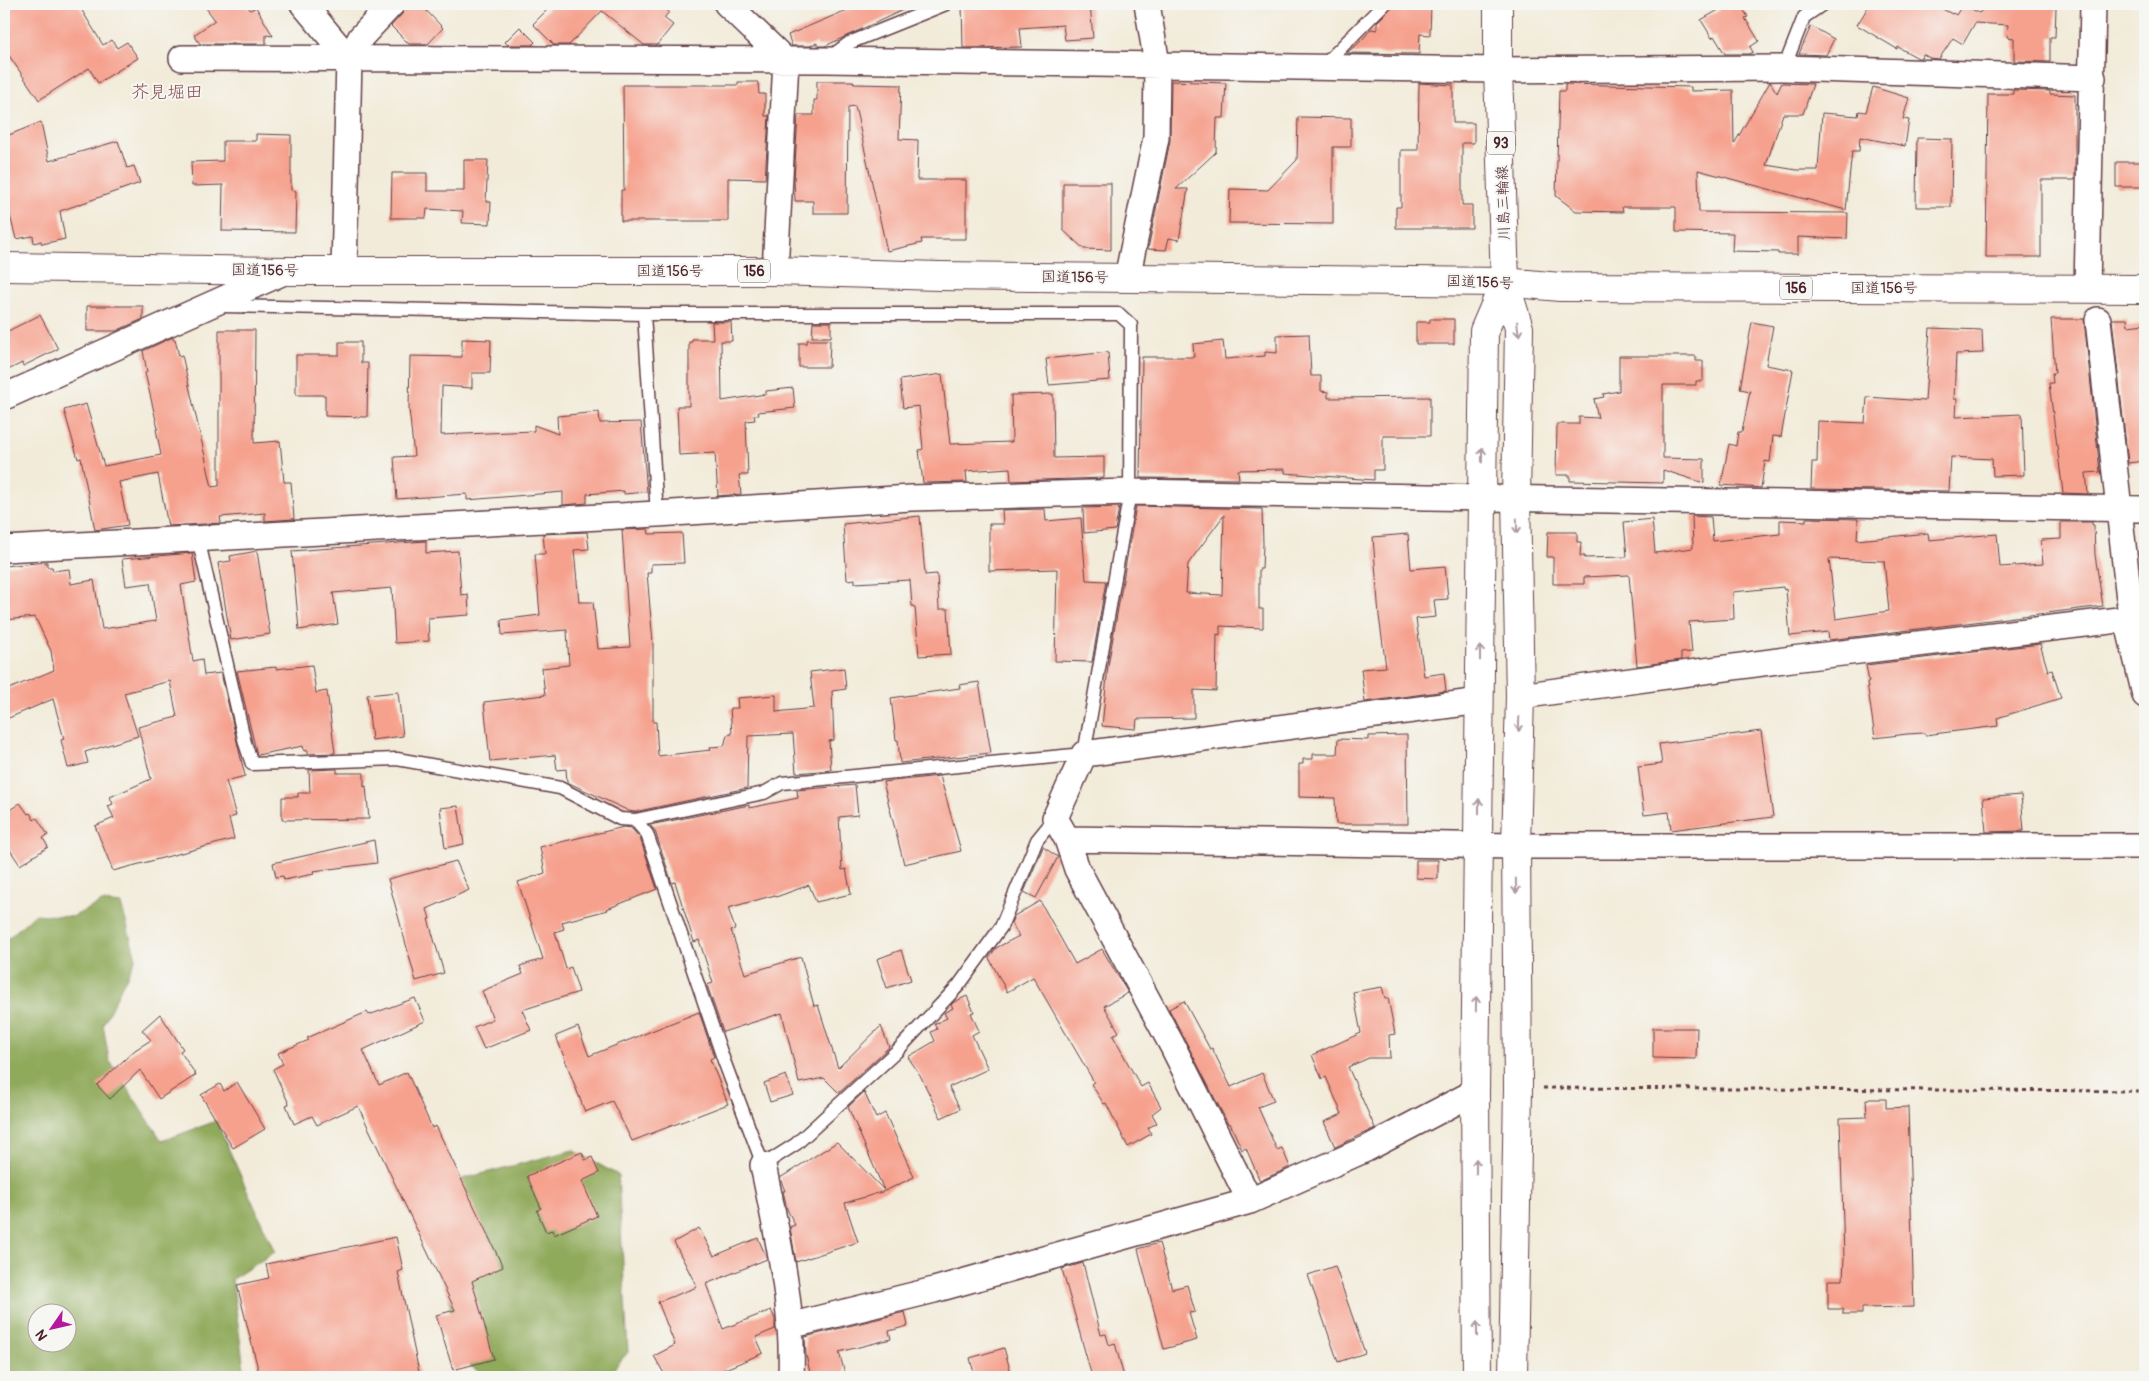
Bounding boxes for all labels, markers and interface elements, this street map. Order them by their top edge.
district label: 芥見堀田 [131,81,203,104]
road number: 93 [1487,132,1515,154]
street label: 川島三輪線 [1493,165,1514,241]
street label: 国道156号 [231,260,299,281]
road number: 156 [738,260,770,282]
street label: 国道156号 [636,262,704,281]
street label: 国道156号 [1041,267,1109,288]
street label: 国道156号 [1446,272,1514,293]
road number: 156 [1780,276,1812,300]
street label: 国道156号 [1850,279,1918,298]
one-way arrow [1513,320,1523,336]
one-way arrow [1477,447,1487,464]
one-way arrow [1512,518,1522,534]
one-way arrow [1475,645,1485,661]
one-way arrow [1514,715,1524,731]
one-way arrow [1474,798,1484,814]
one-way arrow [1511,878,1521,894]
one-way arrow [1472,996,1481,1012]
one-way arrow [1471,1158,1481,1174]
north arrow [28,1304,78,1354]
one-way arrow [1472,1321,1482,1337]
text: N [32,1326,51,1344]

